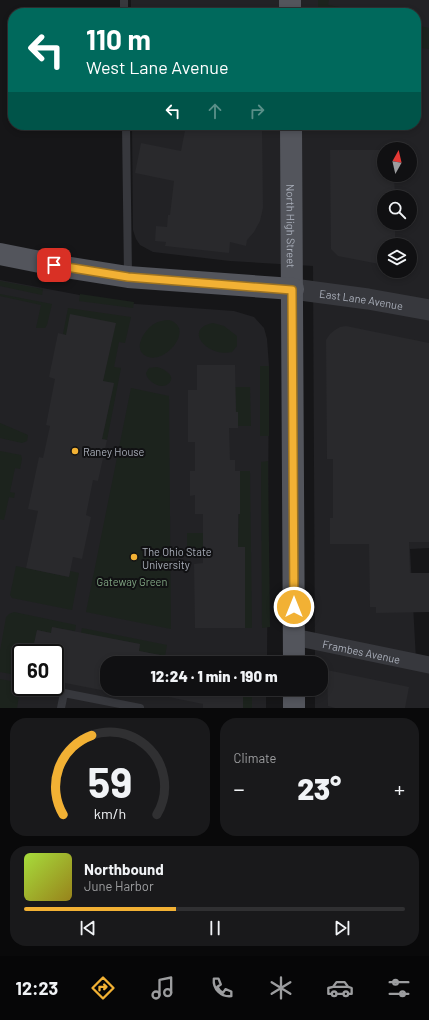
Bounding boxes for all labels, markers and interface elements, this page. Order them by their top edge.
text: 110 m [86,22,151,56]
icon: left [20,24,72,76]
text: West Lane Avenue [86,56,229,78]
icon: left [162,100,184,122]
icon: ahead [204,100,226,122]
icon: right [246,100,268,122]
north arrow [377,142,417,182]
map controls [377,142,417,278]
street label: North High Street [285,184,298,268]
button: search [377,190,417,230]
button: layers [377,238,417,278]
pin [37,248,71,282]
icon: arrive [43,254,65,276]
street label: East Lane Avenue [319,286,404,312]
place label: Raney House [83,445,145,458]
marker: Raney House [70,446,80,456]
place label: The Ohio State University [142,545,212,571]
marker: The Ohio State University [129,552,139,562]
park label: Gateway Green [97,575,167,588]
position arrow [273,586,315,628]
street label: Frambes Avenue [322,637,402,665]
speed limit sign: 60 [12,644,64,696]
text: 12:24 · 1 min · 190 m [150,667,278,685]
text: Climate [234,750,277,766]
text: 59 [87,756,132,806]
text: 23° [297,770,341,806]
text: − [234,775,245,801]
text: + [394,775,405,801]
text: km/h [94,805,126,822]
text: Northbound [84,860,164,878]
text: June Harbor [84,878,154,894]
icon: previous [77,917,99,939]
icon: pause [204,917,226,939]
icon: next [331,917,353,939]
icon: directions [89,974,117,1002]
icon: music [149,974,177,1002]
icon: phone [208,974,236,1002]
icon: climate [267,974,295,1002]
icon: car [326,974,354,1002]
icon: filters [385,974,413,1002]
text: 12:23 [16,977,58,999]

